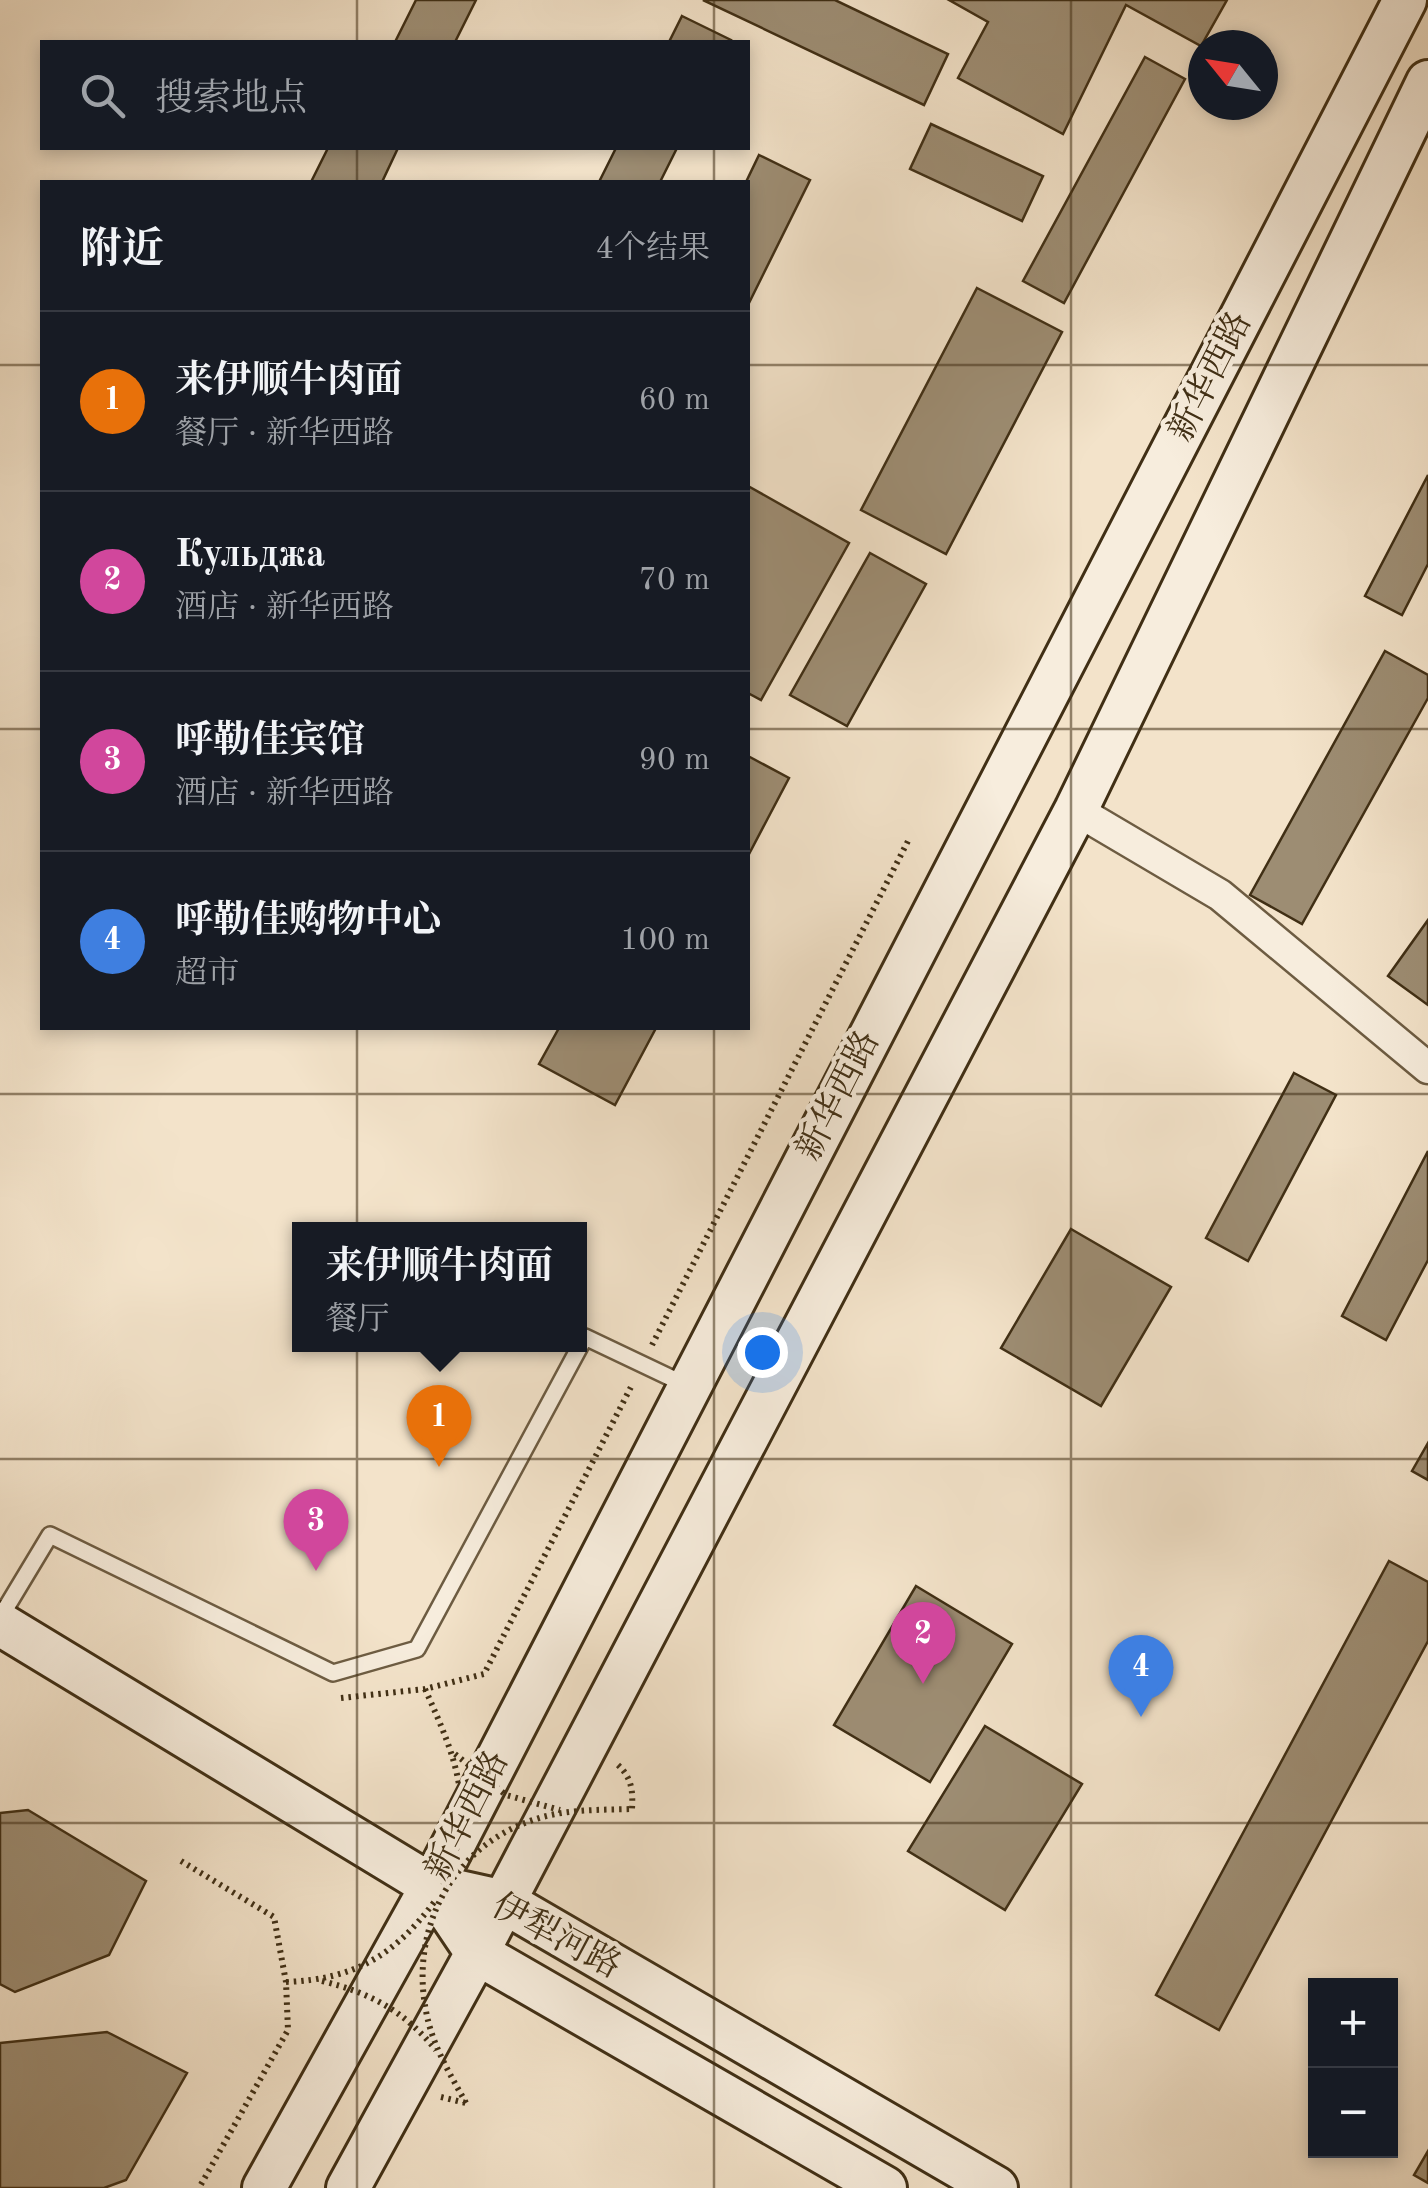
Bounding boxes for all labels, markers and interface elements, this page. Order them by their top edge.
north arrow [1188,30,1278,120]
search box [40,40,750,150]
icon: search [75,68,130,123]
text: 搜索地点 [155,81,307,119]
text: 附近 [80,230,164,272]
text: 4个结果 [595,234,710,266]
street label: 新华西路 [1161,305,1258,447]
text: 来伊顺牛肉面 [175,363,403,401]
text: 1 [103,385,122,417]
text: 60 m [639,385,710,417]
text: 餐厅 · 新华西路 [175,419,394,451]
text: Кульджа [175,537,325,575]
text: 2 [103,565,122,597]
text: 70 m [639,565,710,597]
text: 酒店 · 新华西路 [175,593,394,625]
text: 呼勒佳宾馆 [175,723,365,761]
text: 3 [103,745,122,777]
text: 90 m [639,745,710,777]
text: 酒店 · 新华西路 [175,779,394,811]
text: 呼勒佳购物中心 [175,903,441,941]
text: 4 [103,925,122,957]
text: 100 m [620,925,710,957]
text: 超市 [175,959,239,991]
street label: 新华西路 [789,1024,886,1166]
popup [292,1222,587,1352]
text: 来伊顺牛肉面 [325,1249,554,1287]
text: 餐厅 [325,1305,390,1337]
your location [737,1327,788,1378]
pin: 1 [406,1384,472,1467]
pin: 3 [284,1488,348,1571]
pin: 2 [890,1602,956,1684]
pin: 4 [1108,1634,1174,1717]
street label: 新华西路 [418,1744,515,1886]
street label: 伊犁河路 [486,1886,627,1985]
map controls [1308,1978,1398,2158]
button: + [1308,1978,1398,2068]
button: − [1308,2068,1398,2158]

